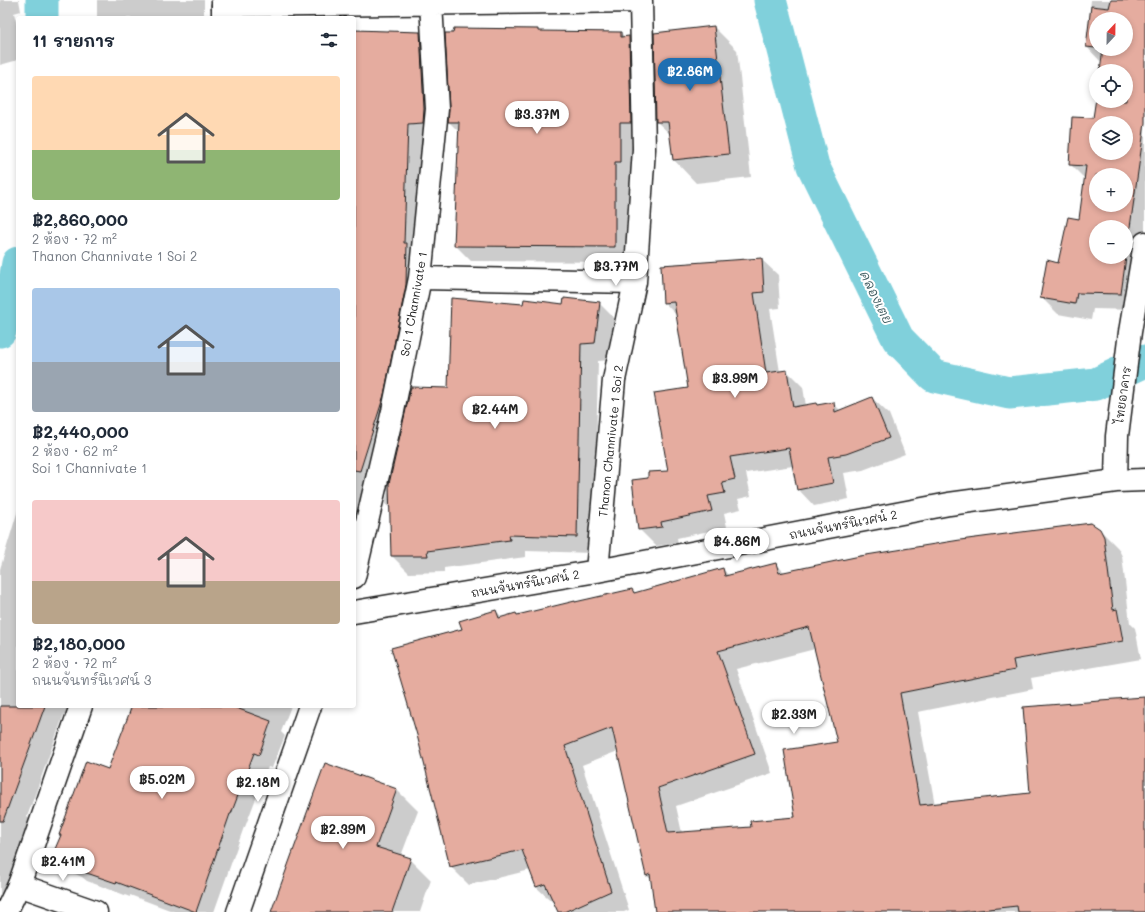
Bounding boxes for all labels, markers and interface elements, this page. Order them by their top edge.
north arrow [1089,12,1133,56]
map controls [1089,12,1133,264]
text: 11 รายการ [32,29,115,51]
icon: filters [318,29,340,51]
pin: ฿2.86M [657,58,723,92]
text: ฿2.86M [667,62,713,79]
button: locate [1089,64,1133,108]
pin: ฿3.37M [504,101,570,135]
icon: home [150,102,222,174]
text: ฿3.37M [514,105,560,122]
button: layers [1089,116,1133,160]
button: + [1089,168,1133,212]
text: ฿2,860,000 [32,208,128,230]
button: − [1089,220,1133,264]
text: 2 ห้อง · 72 m² [32,230,117,247]
text: Thanon Channivate 1 Soi 2 [32,247,197,264]
street label: Soi 1 Channivate 1 [396,250,430,358]
pin: ฿3.77M [583,253,649,287]
text: ฿3.77M [593,257,639,274]
water label: คลองเตย [857,268,897,326]
icon: home [150,314,222,386]
street label: Thanon Channivate 1 Soi 2 [594,364,626,518]
pin: ฿3.99M [702,365,768,399]
street label: ไทยอาคาร [1110,365,1134,426]
text: ฿3.99M [712,369,758,386]
pin: ฿2.44M [462,396,528,430]
text: ฿2.44M [471,400,519,417]
text: ฿2,440,000 [32,420,129,442]
text: 2 ห้อง · 62 m² [32,442,118,459]
text: Soi 1 Channivate 1 [32,459,147,476]
street label: ถนนจันทร์นิเวศน์ 2 [788,506,898,542]
icon: home [150,526,222,598]
pin: ฿4.86M [704,528,770,562]
text: ฿4.86M [713,532,761,549]
street label: ถนนจันทร์นิเวศน์ 2 [469,566,581,600]
text: ฿2,180,000 [32,632,125,654]
text: 2 ห้อง · 72 m² [32,654,117,671]
text: ถนนจันทร์นิเวศน์ 3 [32,671,151,688]
pin: ฿2.33M [761,701,827,735]
text: ฿2.33M [771,705,817,722]
pin: ฿5.02M [129,766,195,800]
pin: ฿2.18M [225,769,291,803]
text: ฿5.02M [139,770,185,787]
text: ฿2.18M [236,773,280,790]
pin: ฿2.39M [310,816,376,850]
text: ฿2.39M [320,820,366,837]
pin: ฿2.41M [30,848,96,882]
text: ฿2.41M [41,852,85,869]

